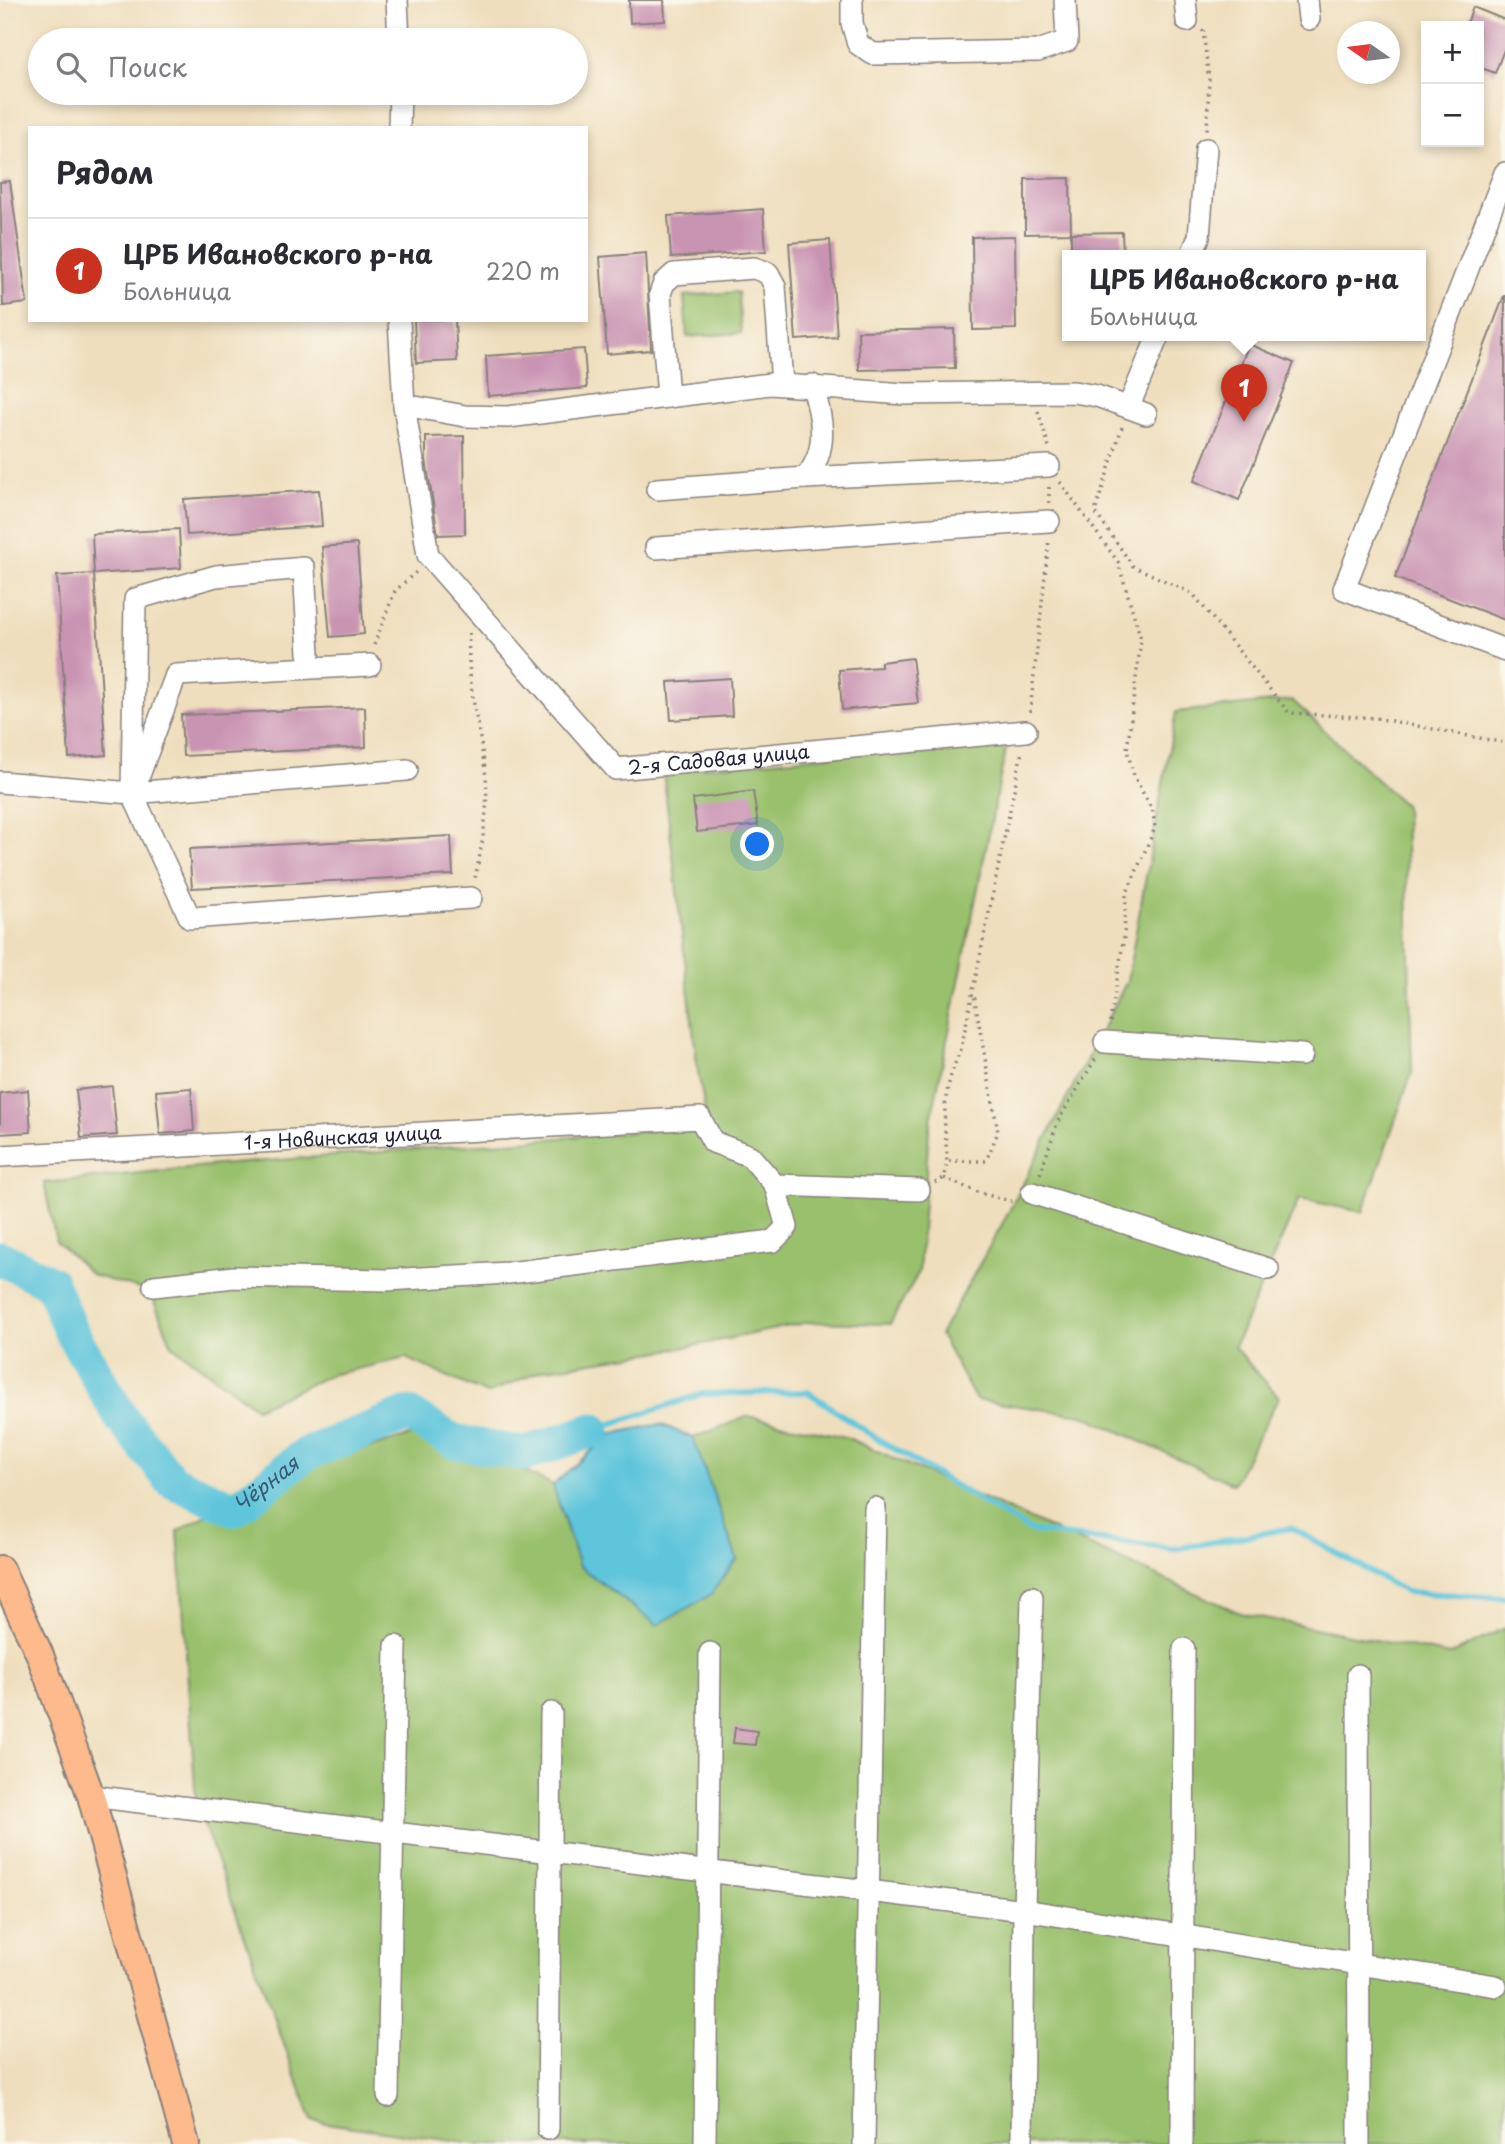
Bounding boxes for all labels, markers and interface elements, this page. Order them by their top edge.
north arrow [1337,21,1400,84]
map controls [1421,21,1484,147]
button: + [1421,21,1484,84]
search box [28,28,588,105]
text: Поиск [108,47,187,86]
icon: search [52,48,90,86]
button: − [1421,84,1484,147]
text: Рядом [56,149,154,194]
text: ЦРБ Ивановского р-на [123,234,433,273]
popup [1062,250,1426,341]
text: 1 [74,253,85,288]
text: 220 m [486,253,560,288]
text: ЦРБ Ивановского р-на [1089,259,1399,298]
text: Больница [123,273,231,308]
text: Больница [1089,298,1197,333]
pin: 1 [1221,364,1267,422]
street label: 2-я Садовая улица [627,736,810,781]
your location [740,827,774,861]
street label: 1-я Новинская улица [243,1117,442,1156]
water label: Чёрная [225,1446,306,1519]

